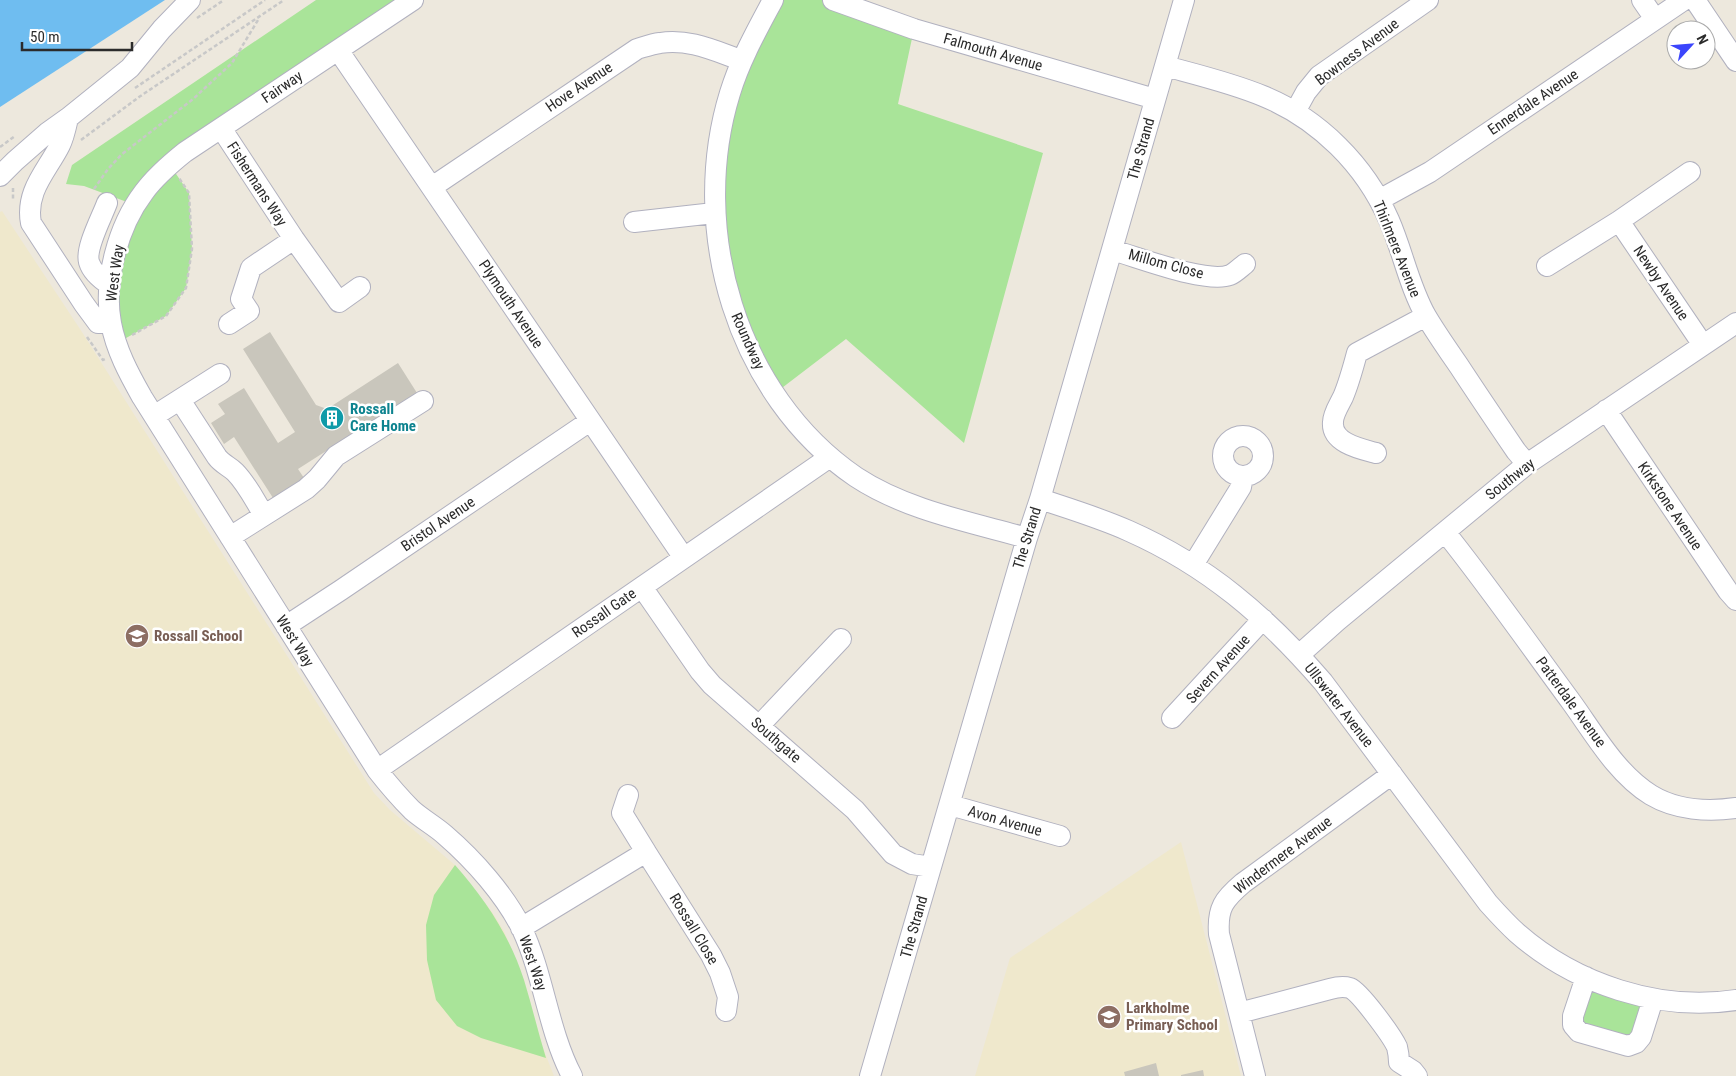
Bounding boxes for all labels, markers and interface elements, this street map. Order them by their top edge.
street label: Bowness Avenue [1312,15,1402,89]
scale bar [22,20,132,52]
north arrow [1666,20,1716,70]
text: 50 m [30,28,60,46]
street label: Falmouth Avenue [942,29,1044,75]
text: N [1694,32,1712,47]
street label: Hove Avenue [542,58,616,116]
street label: Ennerdale Avenue [1484,65,1582,139]
street label: Fairway [258,67,306,107]
street label: The Strand [1124,116,1158,182]
street label: Fishermans Way [223,138,291,230]
street label: Thirlmere Avenue [1369,198,1425,300]
street label: Newby Avenue [1629,242,1693,324]
street label: West Way [102,243,128,303]
street label: Millom Close [1126,245,1206,283]
street label: Plymouth Avenue [475,257,547,351]
street label: Roundway [727,310,769,372]
place label: Rossall Care Home [350,400,416,435]
building icon: Rossall Care Home [319,405,345,431]
street label: Southway [1482,454,1538,504]
street label: Kirkstone Avenue [1634,458,1706,554]
street label: Bristol Avenue [398,493,478,555]
street label: The Strand [1009,505,1045,571]
street label: Rossall Gate [568,584,640,642]
street label: West Way [272,612,318,670]
school or university icon: Rossall School [124,623,150,649]
place label: Rossall School [154,627,243,645]
street label: Severn Avenue [1182,631,1254,707]
street label: Patterdale Avenue [1532,653,1610,751]
street label: Ullswater Avenue [1301,659,1377,751]
street label: Southgate [747,713,805,767]
street label: Avon Avenue [966,802,1044,840]
street label: Windermere Avenue [1231,812,1335,898]
street label: Rossall Close [666,890,722,968]
street label: The Strand [897,894,931,960]
street label: West Way [515,933,551,993]
place label: Larkholme Primary School [1126,999,1218,1034]
school or university icon: Larkholme Primary School [1096,1004,1122,1030]

